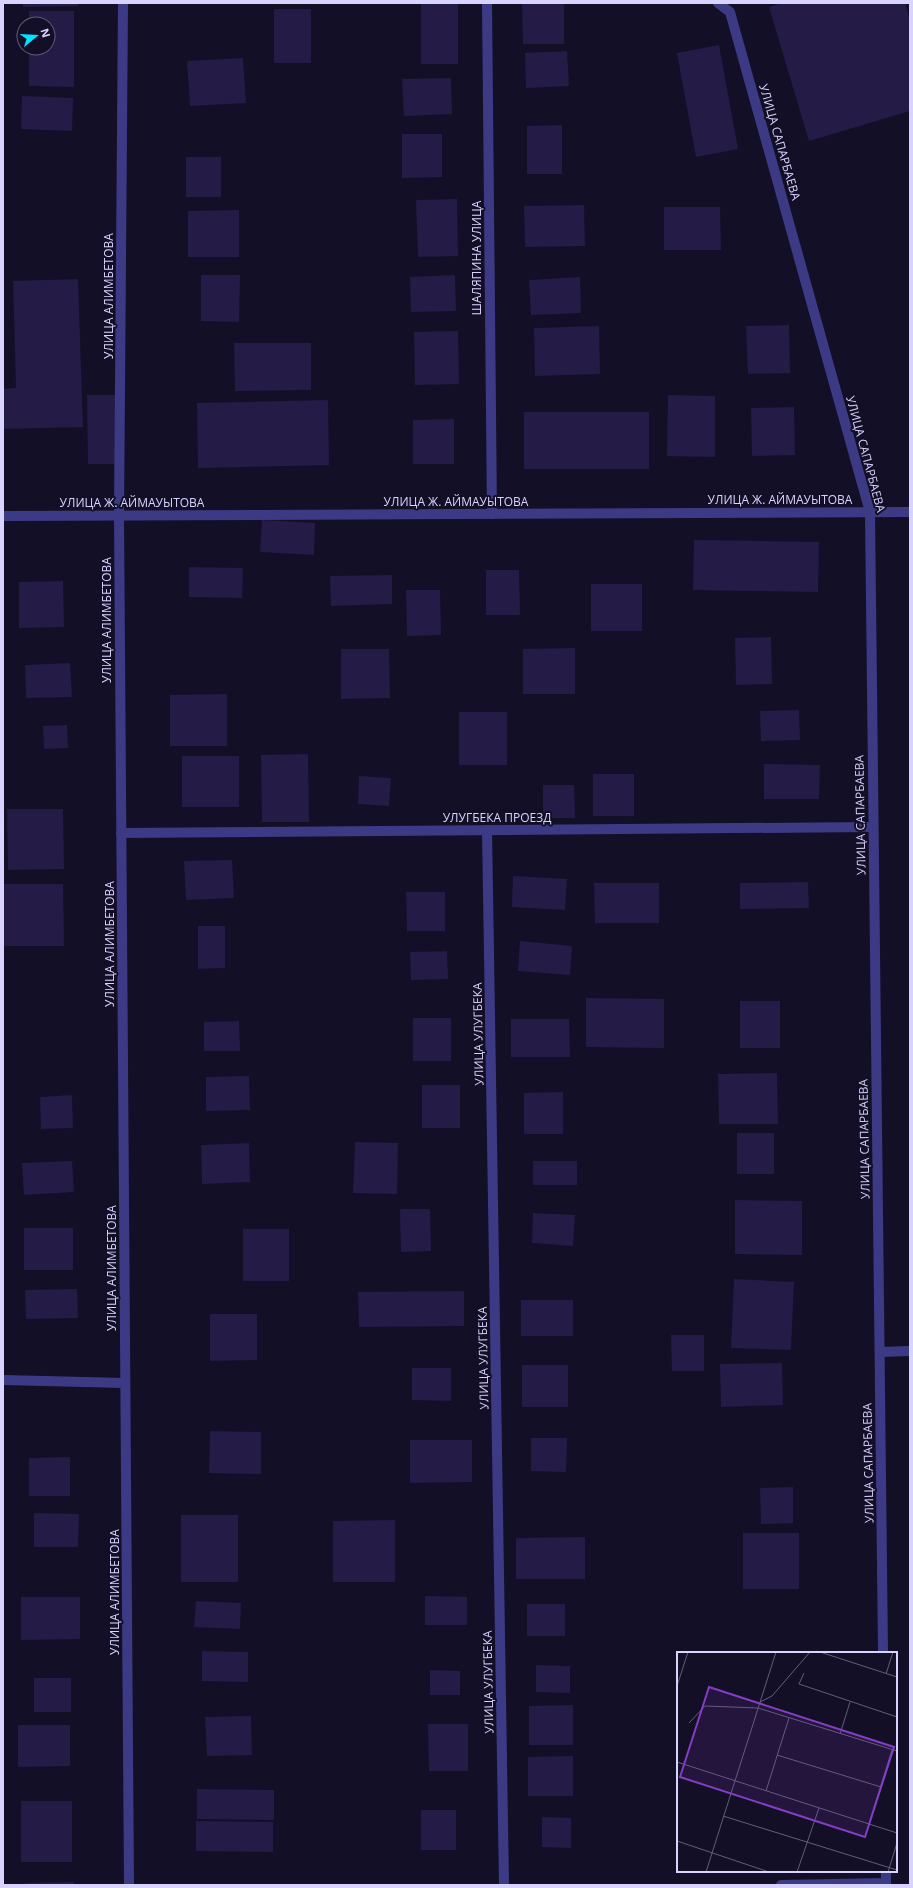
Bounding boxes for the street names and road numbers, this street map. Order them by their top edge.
street label: УЛИЦА САПАРБАЕВА [755,82,805,202]
street label: ШАЛЯПИНА УЛИЦА [468,200,485,315]
street label: УЛИЦА АЛИМБЕТОВА [100,233,117,359]
street label: УЛИЦА САПАРБАЕВА [842,394,890,515]
street label: УЛИЦА Ж. АЙМАУЫТОВА [708,491,853,508]
street label: УЛИЦА Ж. АЙМАУЫТОВА [384,493,529,510]
street label: УЛИЦА Ж. АЙМАУЫТОВА [60,494,205,511]
street label: УЛИЦА АЛИМБЕТОВА [98,557,115,683]
street label: УЛИЦА САПАРБАЕВА [850,754,870,875]
street label: УЛУГБЕКА ПРОЕЗД [443,809,551,826]
street label: УЛИЦА АЛИМБЕТОВА [101,881,118,1007]
street label: УЛИЦА УЛУГБЕКА [469,982,487,1086]
street label: УЛИЦА САПАРБАЕВА [854,1078,874,1199]
street label: УЛИЦА АЛИМБЕТОВА [103,1205,120,1331]
street label: УЛИЦА УЛУГБЕКА [474,1306,492,1410]
street label: УЛИЦА САПАРБАЕВА [858,1402,878,1523]
street label: УЛИЦА АЛИМБЕТОВА [106,1529,123,1655]
street label: УЛИЦА УЛУГБЕКА [479,1630,497,1734]

